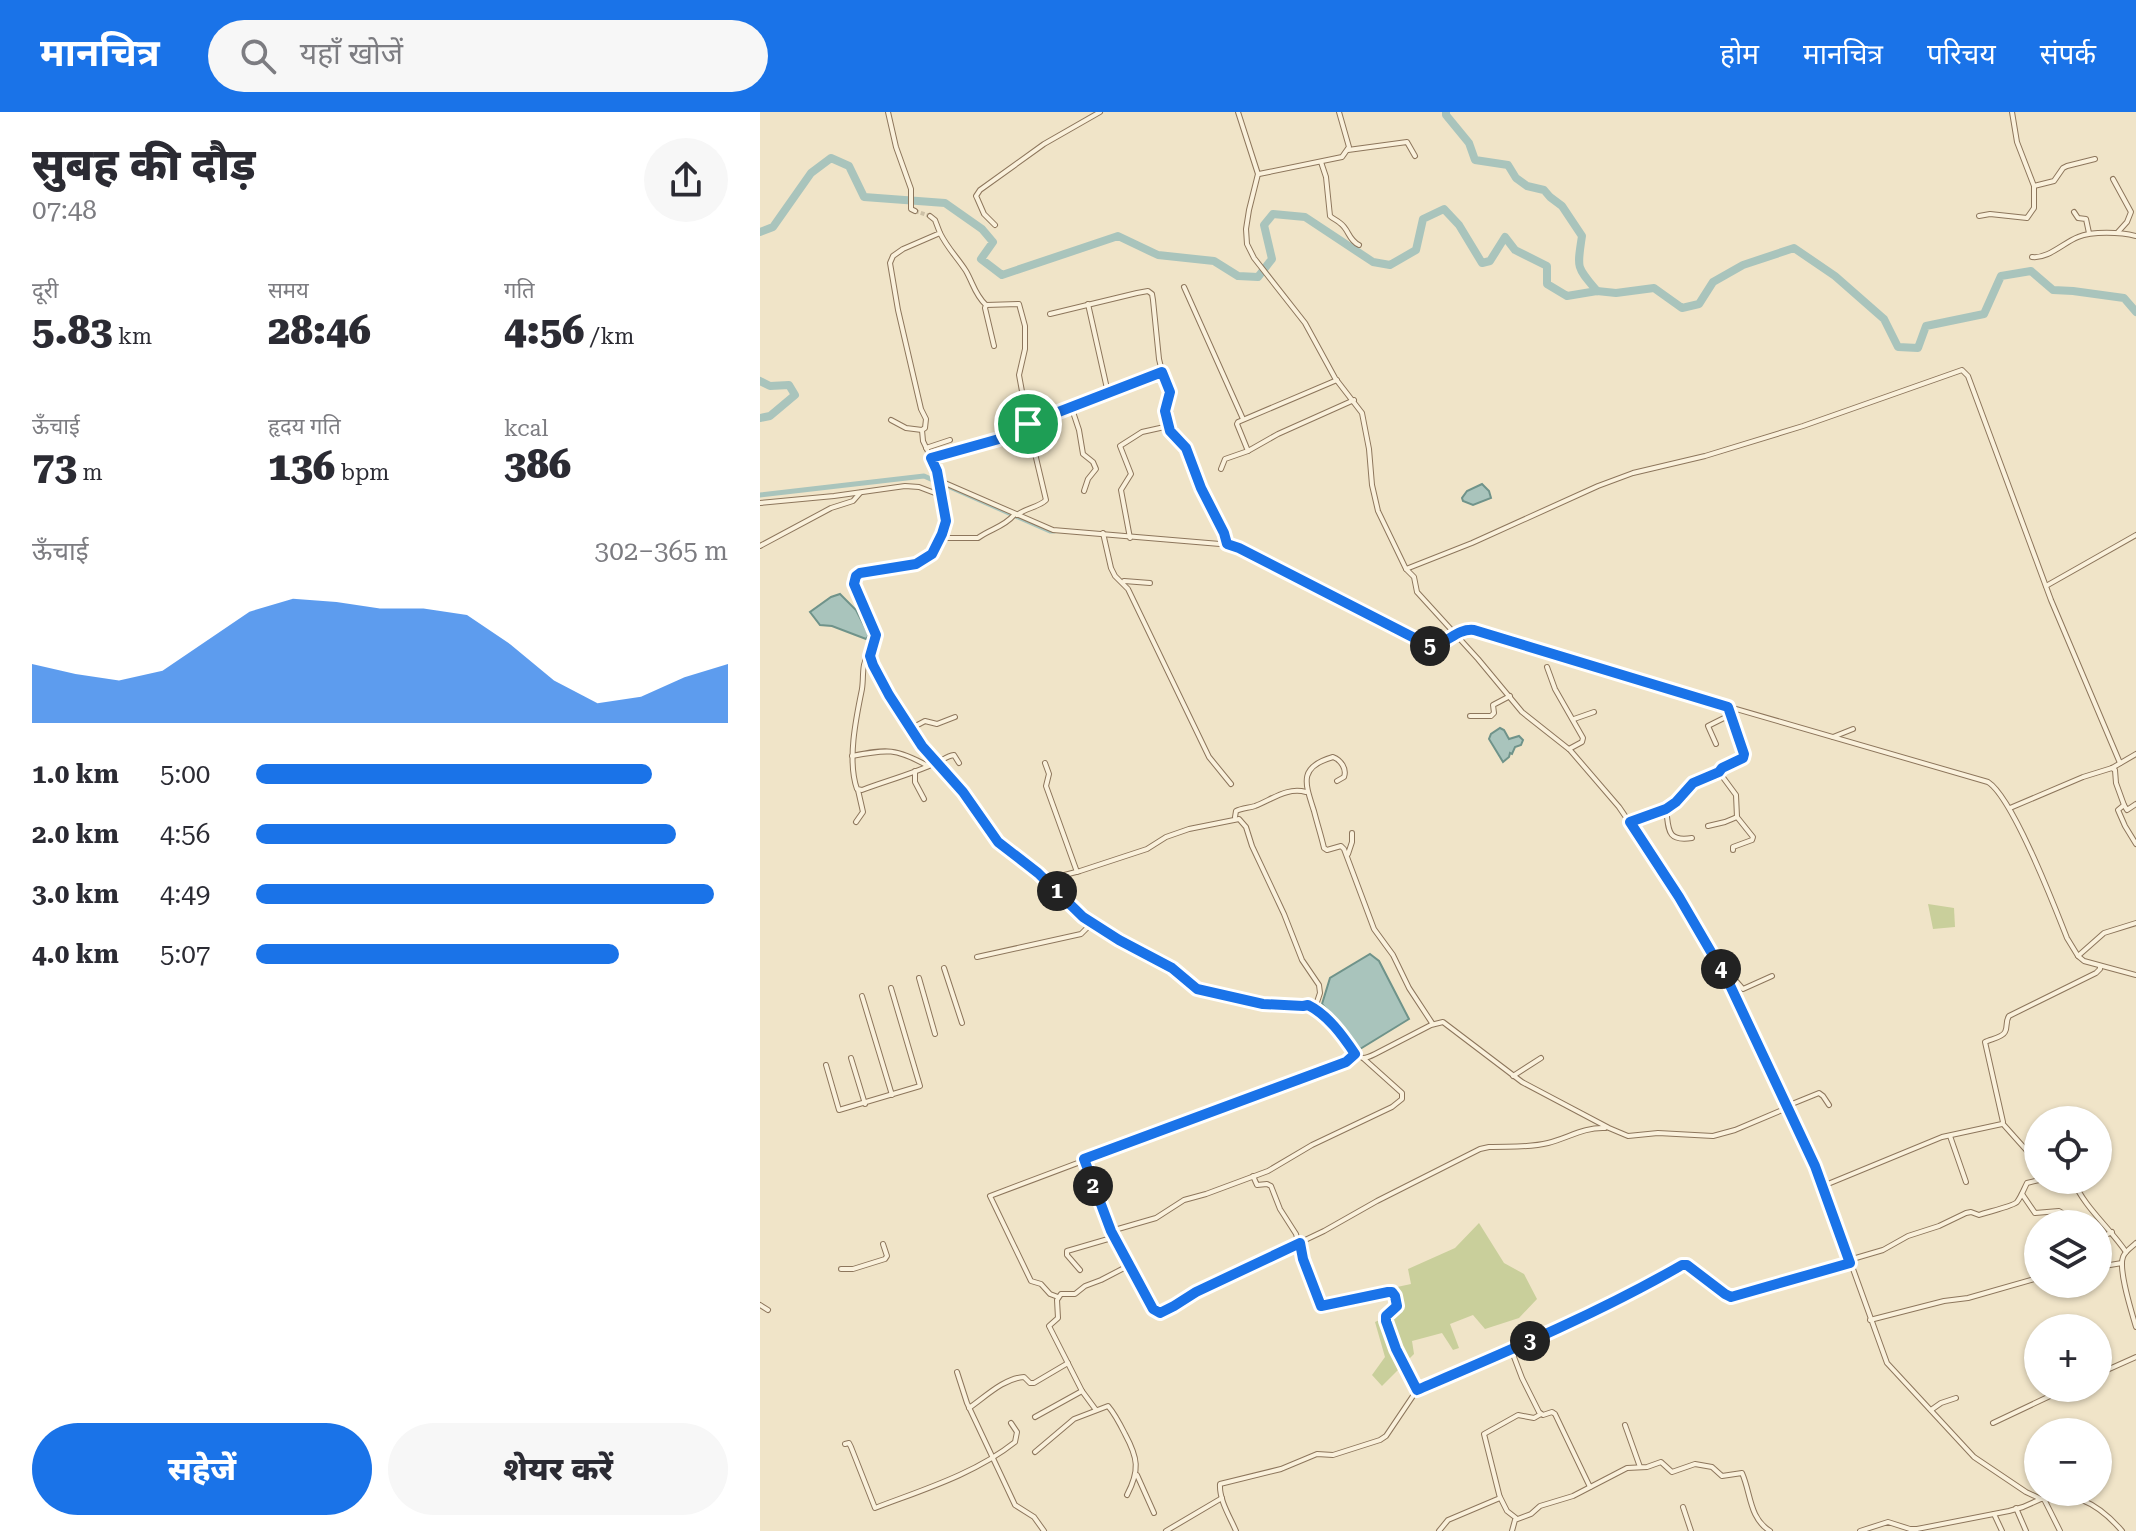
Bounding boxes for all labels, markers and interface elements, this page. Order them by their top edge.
search box [208,20,768,92]
text: मानचित्र [40,31,160,75]
icon: search [236,34,280,78]
text: यहाँ खोजें [300,36,403,71]
text: होम [1720,38,1759,71]
text: मानचित्र [1803,38,1883,71]
text: परिचय [1927,38,1996,71]
text: संपर्क [2040,38,2096,71]
button: share [644,138,728,222]
text: सुबह की दौड़ [32,139,256,191]
text: 07:48 [32,195,97,225]
text: दूरी [32,278,58,303]
text: समय [268,278,309,303]
text: गति [504,278,535,303]
text: 5.83 [32,307,113,354]
text: 28:46 [268,307,371,354]
text: 4:56 [504,307,584,354]
text: km [113,324,152,349]
text: /km [584,324,634,349]
pin [994,390,1062,458]
icon: arrive [1006,402,1050,446]
text: ऊँचाई [32,414,80,439]
text: हृदय गति [268,414,341,439]
text: kcal [504,416,548,441]
text: 386 [504,441,571,488]
text: 73 [32,443,77,490]
text: 136 [268,443,335,490]
text: m [77,460,102,485]
text: bpm [335,460,389,485]
text: ऊँचाई [32,536,88,566]
text: 302–365 m [595,536,728,566]
pin: 5 [1410,626,1450,666]
text: 5 [1424,633,1436,658]
text: 1.0 km [32,759,119,789]
text: 5:00 [160,759,210,789]
text: 2.0 km [32,819,119,849]
text: 4:56 [160,819,210,849]
pin: 1 [1037,871,1077,911]
text: 1 [1051,878,1063,903]
text: 3.0 km [32,879,119,909]
text: 4:49 [160,879,210,909]
text: 4.0 km [32,939,119,969]
text: 5:07 [160,939,210,969]
pin: 4 [1701,949,1741,989]
text: 4 [1715,956,1727,981]
map controls [2024,1106,2112,1506]
button: locate [2024,1106,2112,1194]
pin: 2 [1073,1166,1113,1206]
text: 2 [1087,1173,1099,1198]
button: layers [2024,1210,2112,1298]
button: + [2024,1314,2112,1402]
pin: 3 [1510,1321,1550,1361]
text: 3 [1524,1328,1536,1353]
button: − [2024,1418,2112,1506]
button: सहेजें [32,1423,372,1515]
button: शेयर करें [388,1423,728,1515]

